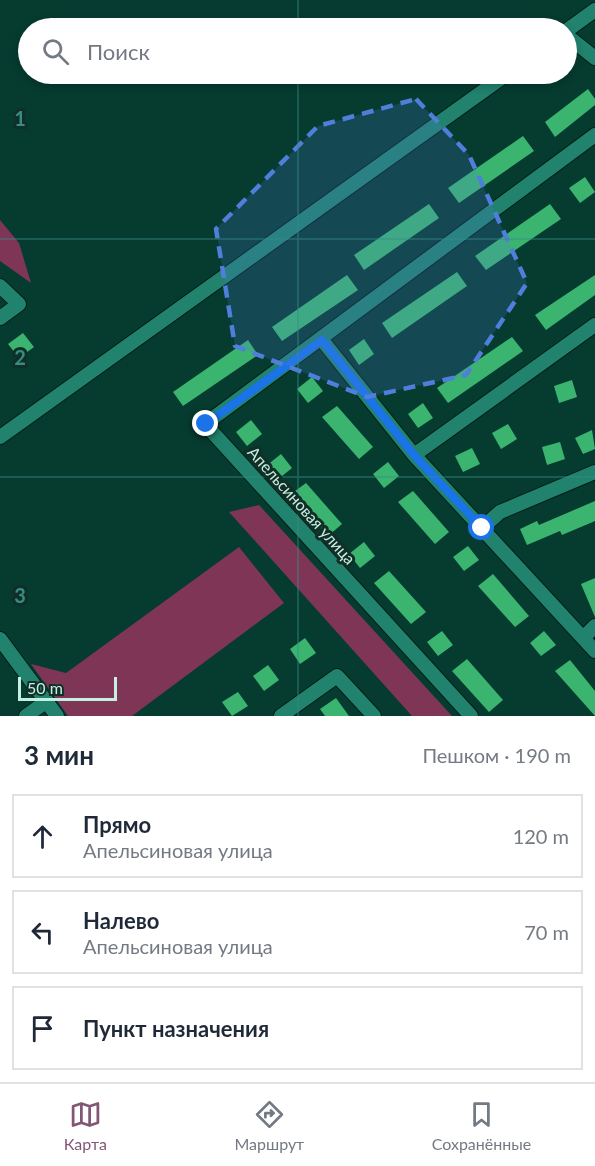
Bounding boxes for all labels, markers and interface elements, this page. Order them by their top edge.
search box [18,18,577,84]
icon: search [39,35,72,68]
text: Поиск [87,38,150,65]
text: 1 [14,106,26,130]
text: 2 [14,345,26,369]
route end [192,410,218,436]
street label: Апельсиновая улица [244,442,360,568]
route start [468,514,494,540]
text: 3 [14,583,26,607]
scale bar [18,674,117,702]
text: 50 m [27,678,63,697]
text: 3 мин [24,739,94,771]
text: Пешком · 190 m [422,743,571,767]
text: Прямо [83,811,151,838]
icon: ahead [26,820,59,853]
text: 120 m [513,824,569,848]
text: Апельсиновая улица [83,838,273,862]
text: Налево [83,907,159,934]
icon: left [26,916,59,949]
text: 70 m [524,920,569,944]
text: Апельсиновая улица [83,934,273,958]
icon: arrive [26,1012,59,1045]
text: Пункт назначения [83,1015,269,1042]
tab: Карта [64,1098,107,1153]
tab: Маршрут [234,1098,304,1153]
tab: Сохранённые [432,1098,531,1153]

